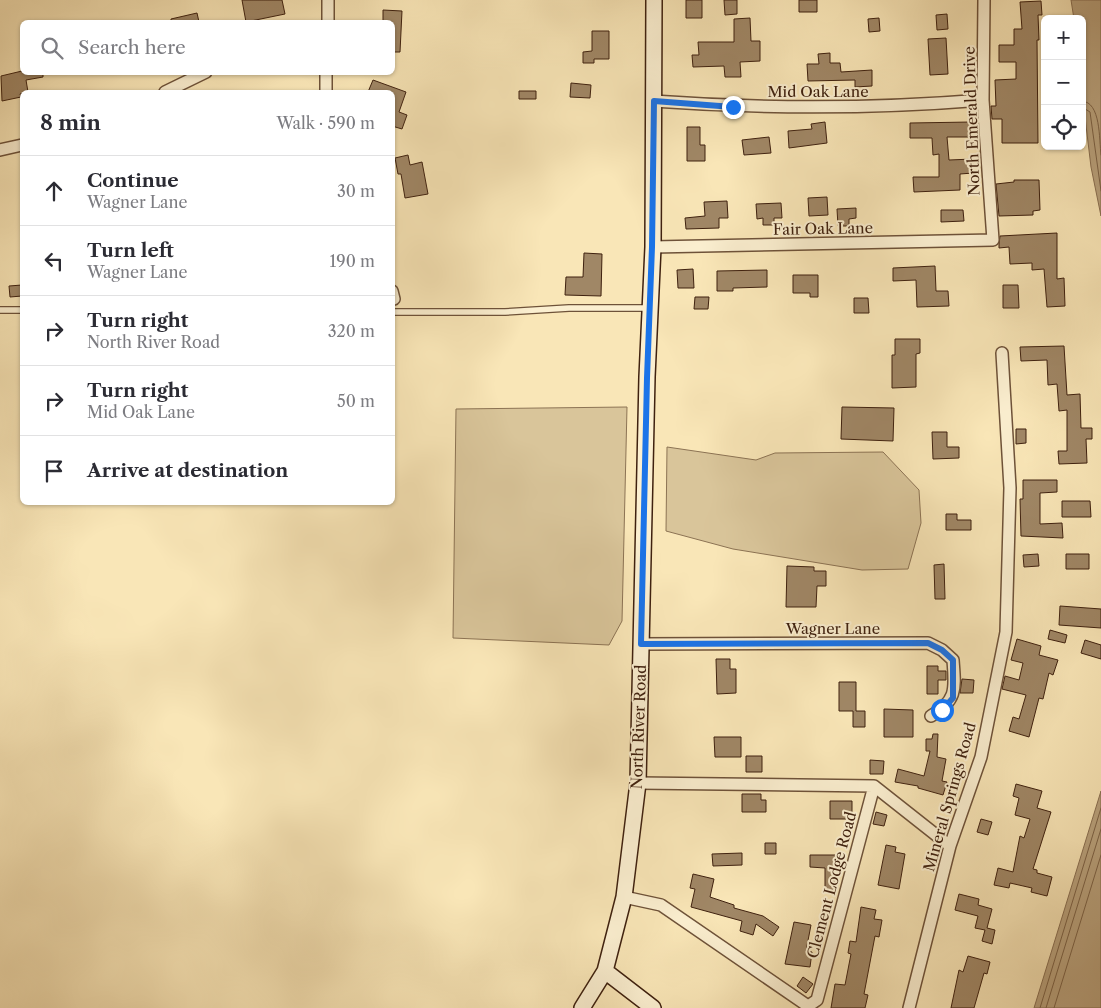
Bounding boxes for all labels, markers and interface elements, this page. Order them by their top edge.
map controls [1041,15,1086,150]
button: + [1041,15,1086,60]
search box [20,20,395,75]
icon: search [38,34,66,62]
text: Search here [78,36,186,59]
street label: North Emerald Drive [959,46,984,196]
button: − [1041,60,1086,105]
street label: Mid Oak Lane [767,82,869,101]
route end [722,96,745,119]
button: locate [1041,105,1086,150]
text: 8 min [40,110,101,135]
text: Walk · 590 m [276,113,375,133]
text: Continue [87,169,179,192]
icon: ahead [40,177,68,205]
text: 30 m [337,181,375,201]
text: Wagner Lane [87,192,188,212]
street label: Fair Oak Lane [773,218,873,239]
text: Turn left [87,239,174,262]
icon: left [40,247,68,275]
text: 190 m [330,251,375,271]
text: Wagner Lane [87,262,188,282]
text: Turn right [87,309,188,332]
icon: right [40,317,68,345]
text: 320 m [328,321,375,341]
text: North River Road [87,332,220,352]
text: Turn right [87,379,188,402]
icon: right [40,387,68,415]
text: 50 m [337,391,375,411]
text: Mid Oak Lane [87,402,195,422]
icon: arrive [40,457,68,485]
text: Arrive at destination [87,459,288,482]
street label: Wagner Lane [785,619,880,638]
street label: North River Road [627,664,650,790]
route start [931,699,954,722]
street label: Mineral Springs Road [919,720,980,874]
street label: Clement Lodge Road [803,809,860,960]

